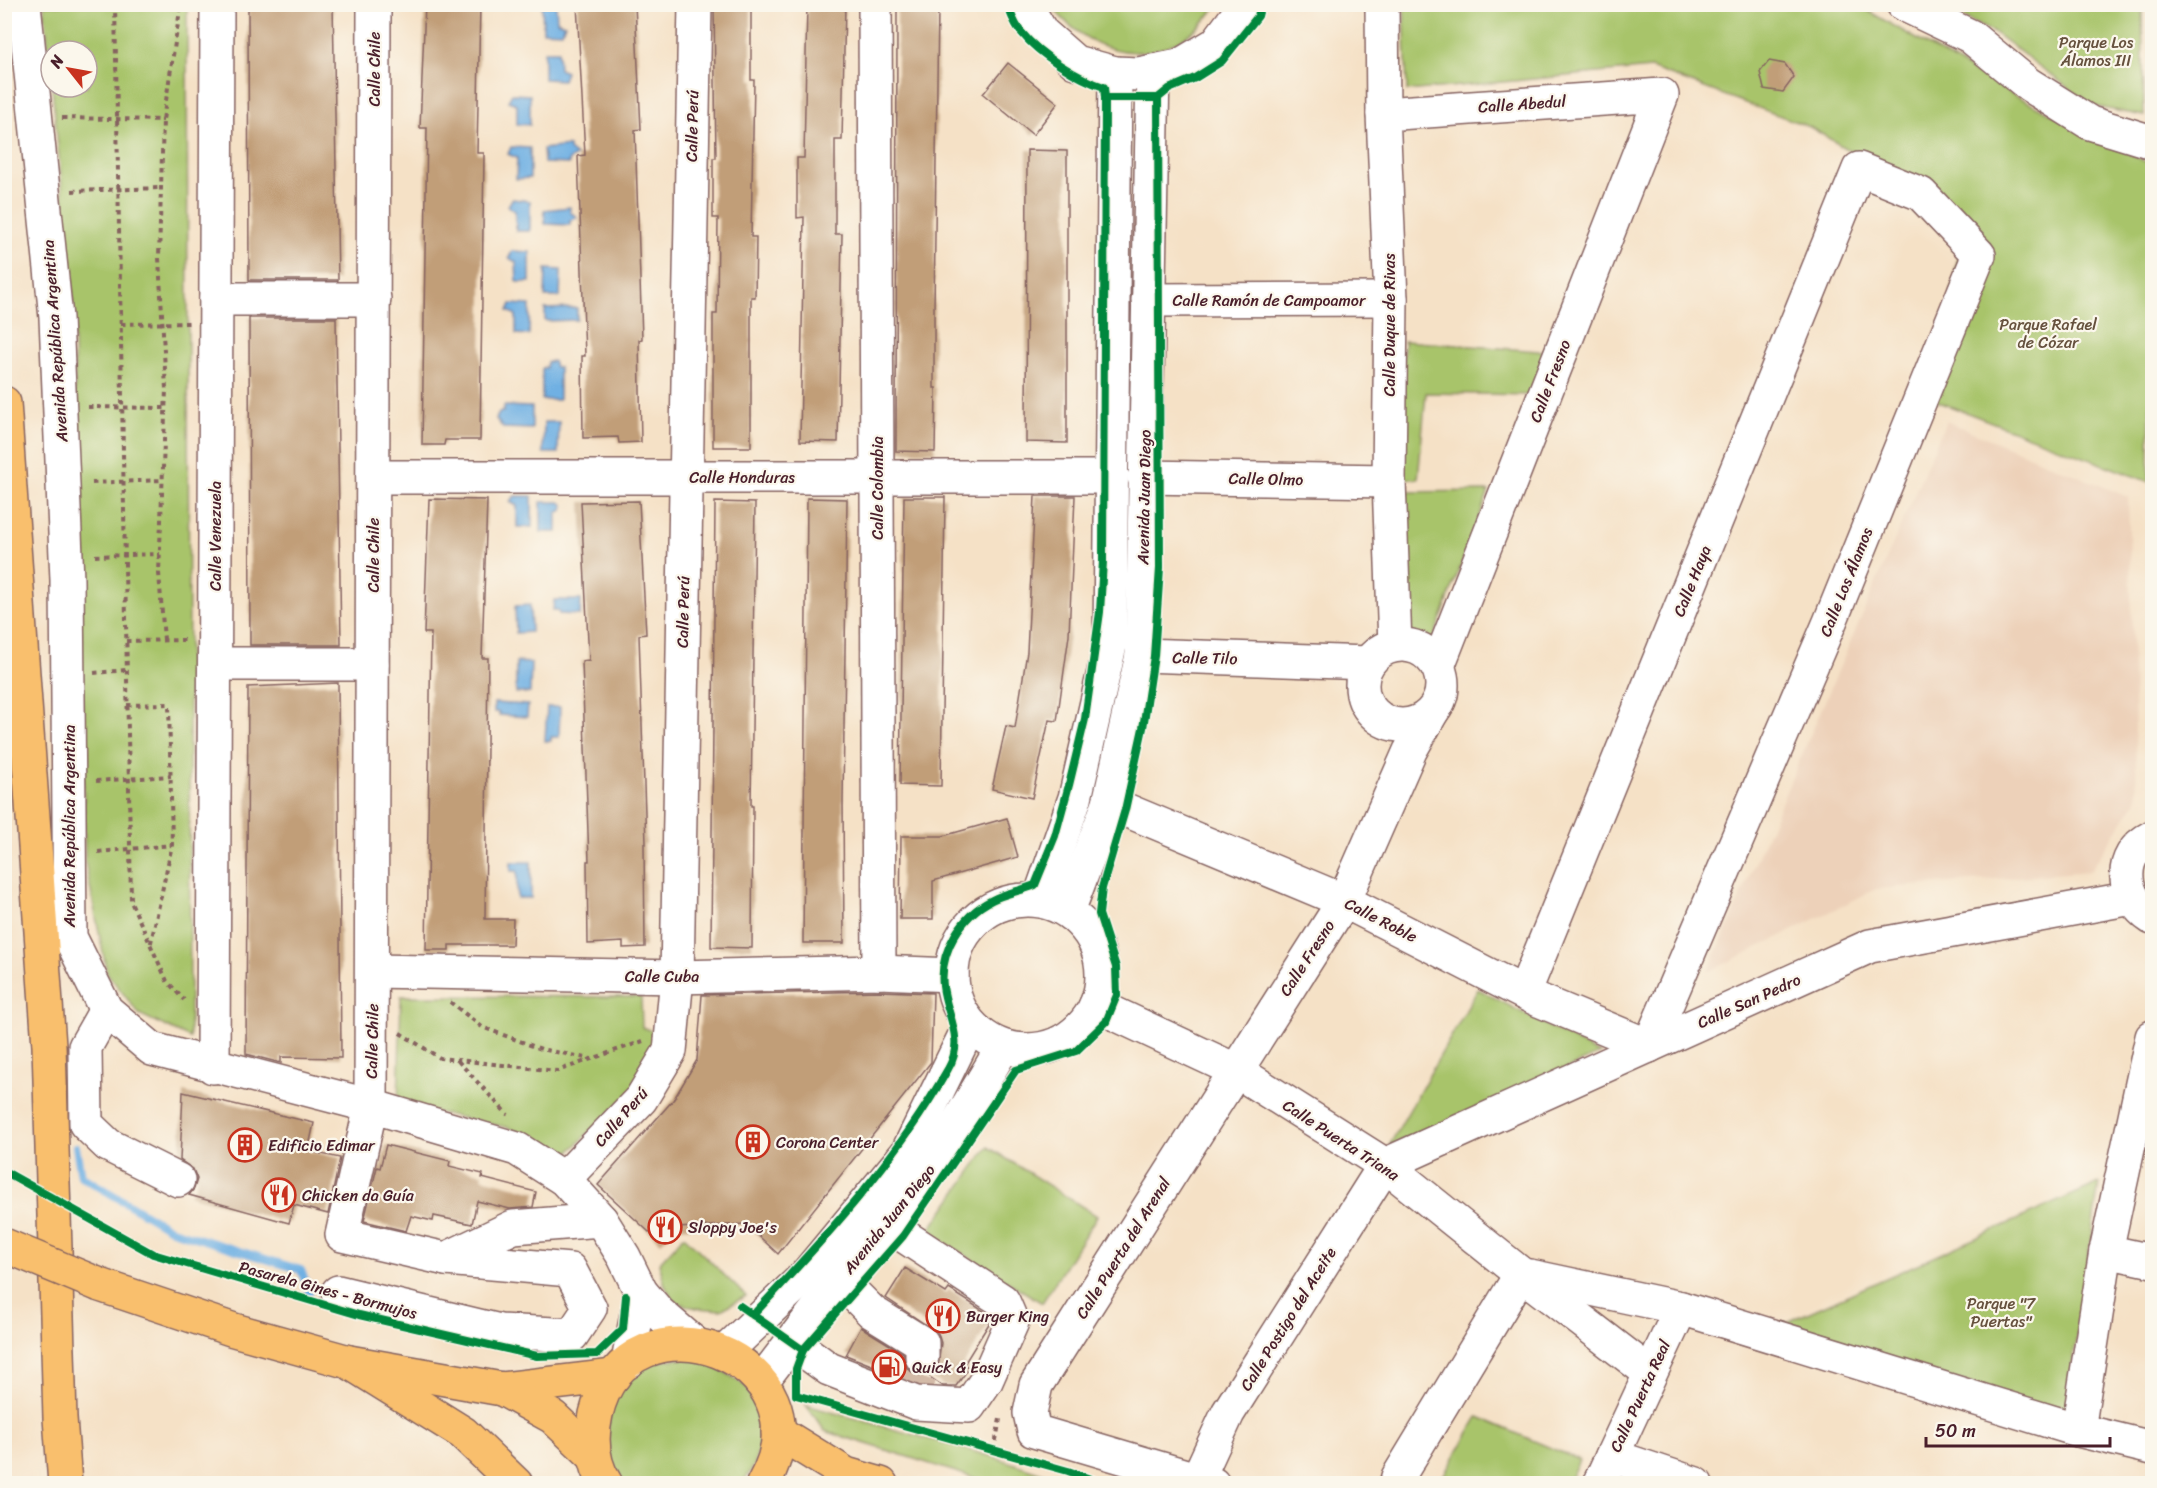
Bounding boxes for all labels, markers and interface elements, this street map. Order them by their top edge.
park label: Parque Los Álamos III [2059,28,2134,75]
street label: Calle Chile [360,31,389,107]
north arrow [39,39,99,99]
text: N [41,49,72,75]
street label: Calle Abedul [1477,86,1567,122]
street label: Calle Perú [677,89,707,162]
street label: Avenida República Argentina [33,239,77,444]
street label: Calle Duque de Rivas [1375,253,1404,396]
street label: Calle Ramón de Campoamor [1173,286,1367,315]
park label: Parque Rafael de Cózar [1999,310,2097,357]
street label: Calle Fresno [1521,335,1579,427]
street label: Avenida Juan Diego [1128,429,1160,566]
street label: Calle Colombia [863,436,892,540]
street label: Calle Honduras [689,463,795,492]
street label: Calle Olmo [1228,464,1304,494]
street label: Calle Venezuela [201,481,230,591]
street label: Calle Chile [359,517,388,593]
street label: Calle Los Álamos [1811,523,1881,641]
street label: Calle Haya [1664,541,1720,621]
street label: Calle Perú [668,575,698,648]
street label: Calle Tilo [1172,643,1238,673]
street label: Avenida República Argentina [55,725,84,928]
street label: Calle Roble [1339,889,1423,951]
street label: Calle Fresno [1271,914,1343,1002]
street label: Calle Cuba [625,962,699,991]
street label: Calle San Pedro [1692,965,1806,1037]
street label: Calle Chile [357,1003,387,1079]
street label: Calle Perú [587,1080,656,1154]
street label: Calle Puerta Triana [1277,1091,1406,1189]
building icon: Corona Center [735,1124,771,1160]
building icon: Edificio Edimar [227,1127,263,1163]
place label: Corona Center [776,1128,880,1157]
place label: Edificio Edimar [268,1131,376,1160]
street label: Avenida Juan Diego [835,1157,943,1281]
street label: Calle Puerta del Arenal [1068,1171,1179,1325]
restaurant icon: Chicken da Guía [261,1177,297,1213]
place label: Chicken da Guía [302,1181,415,1210]
restaurant icon: Sloppy Joe's [647,1209,683,1245]
place label: Sloppy Joe's [688,1213,777,1242]
street label: Calle Postigo del Aceite [1232,1241,1344,1397]
street label: Pasarela Gines - Bormujos [236,1252,421,1328]
park label: Parque "7 Puertas" [1967,1289,2036,1336]
restaurant icon: Burger King [925,1298,961,1334]
place label: Burger King [966,1302,1049,1331]
street label: Calle Puerta Real [1601,1334,1679,1457]
fuel station icon: Quick & Easy [871,1349,907,1385]
place label: Quick & Easy [912,1353,1003,1382]
scale bar [1926,1410,2110,1448]
text: 50 m [1935,1415,1976,1447]

